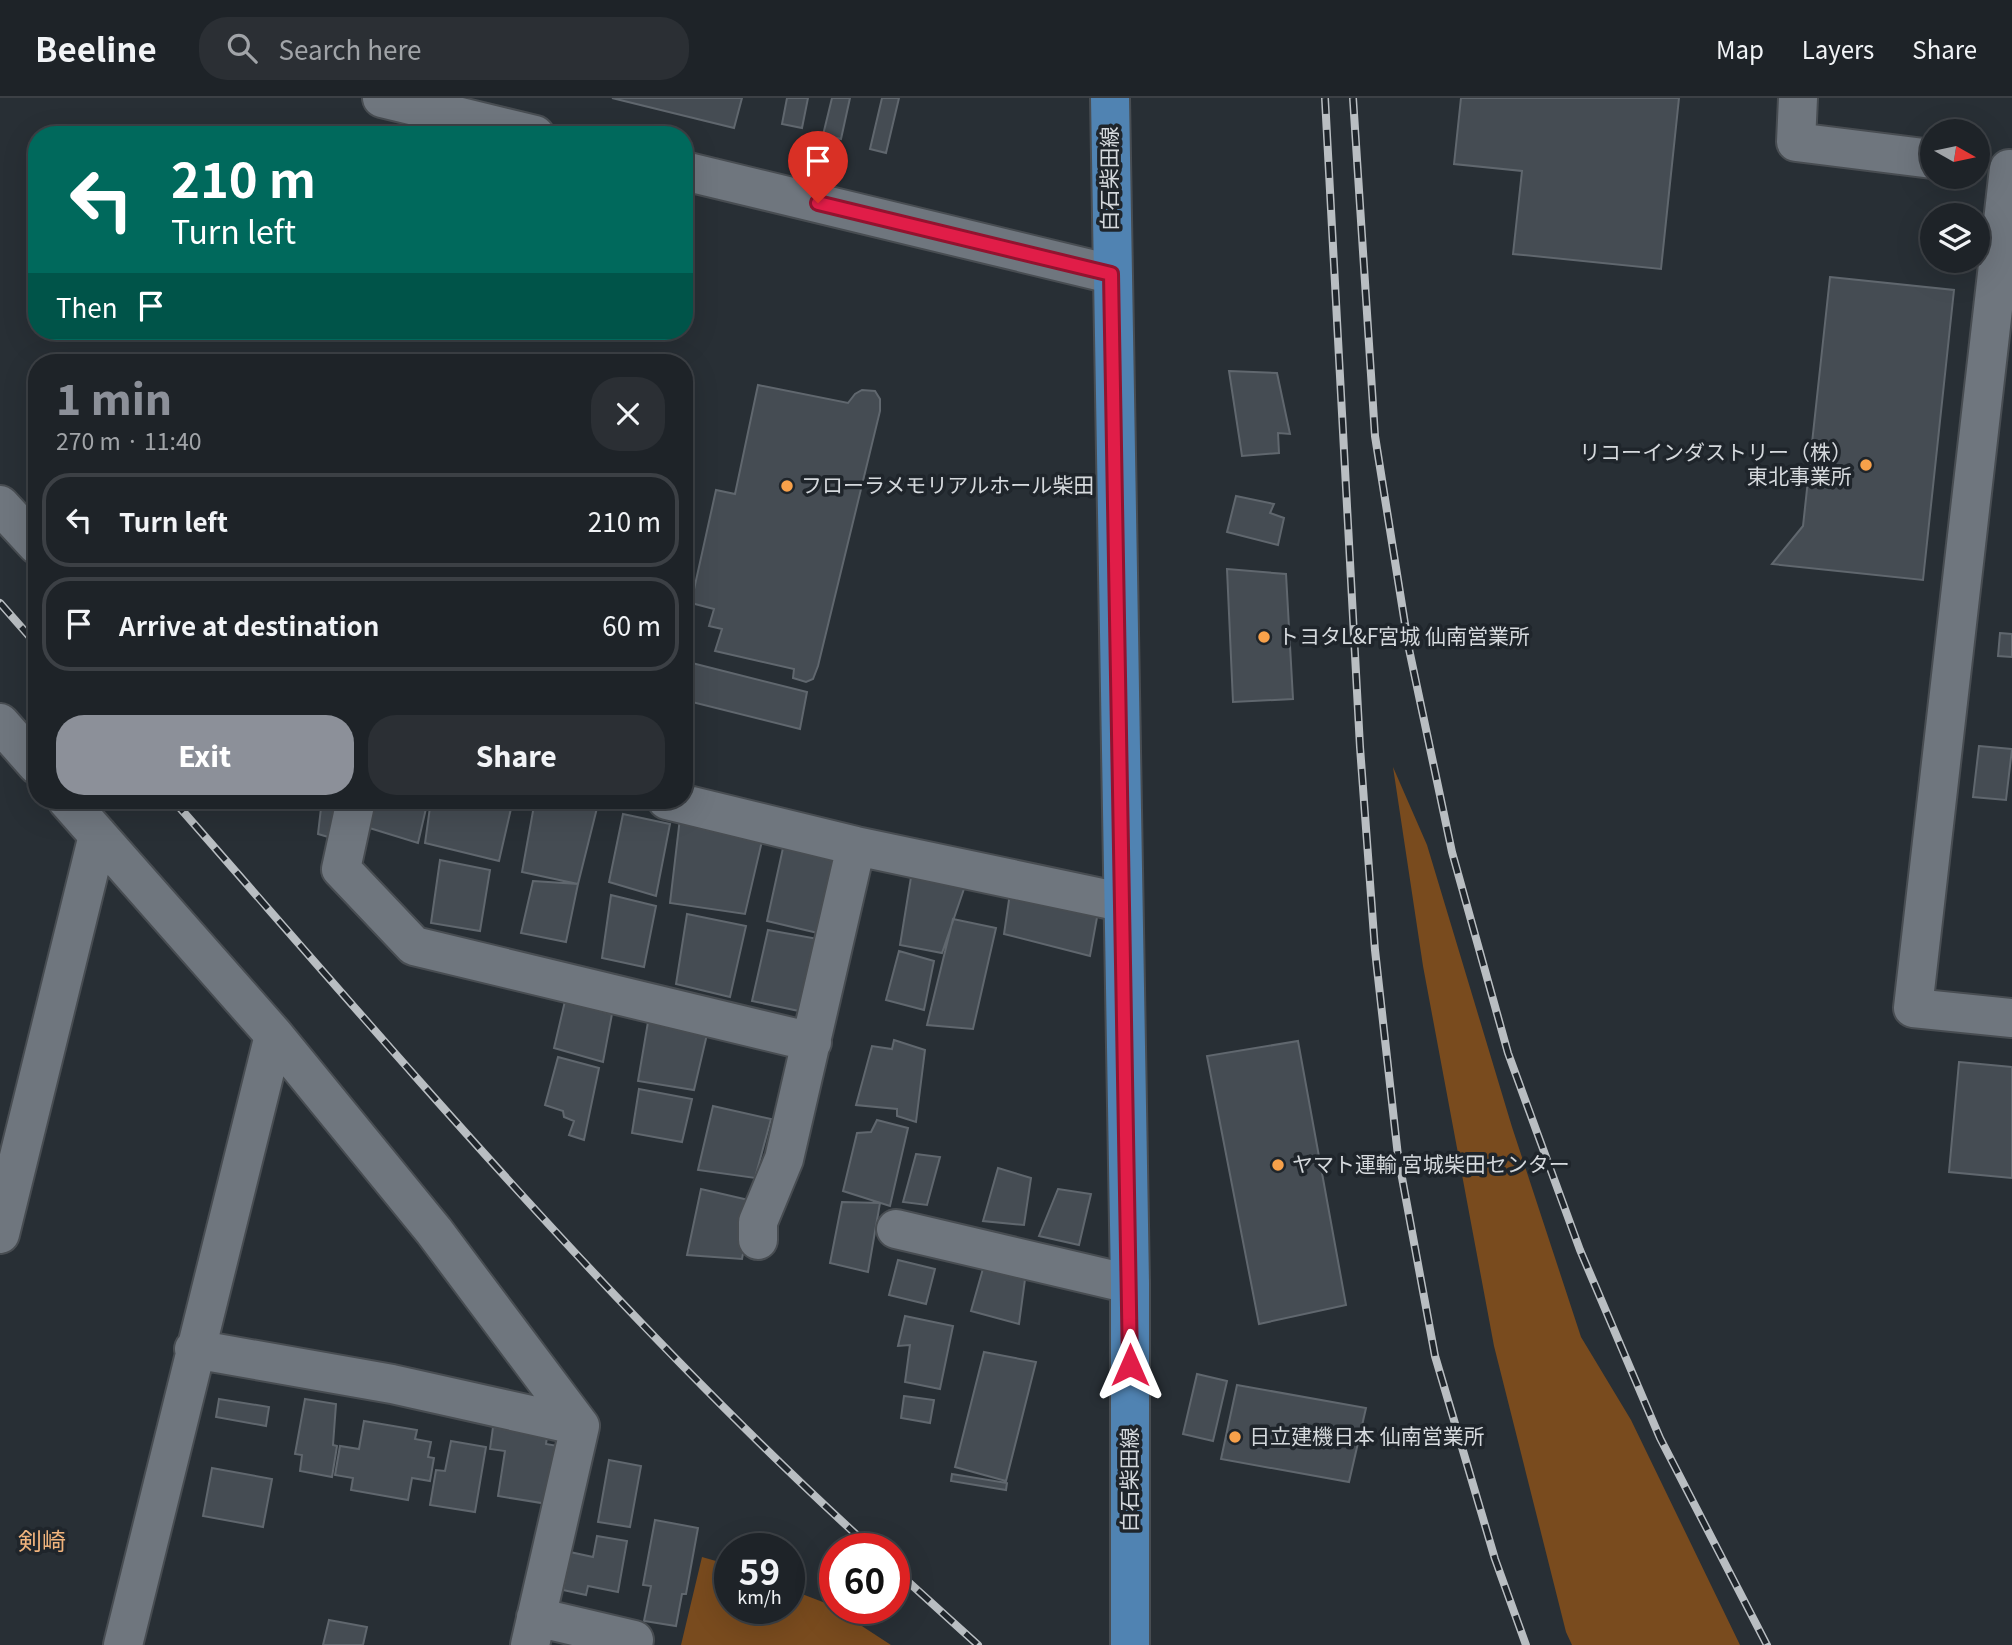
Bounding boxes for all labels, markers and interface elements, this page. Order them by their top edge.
search box [199,17,689,80]
text: Beeline [35,24,157,72]
icon: search [223,29,261,67]
text: Search here [279,30,422,67]
text: Map [1716,31,1764,66]
text: Layers [1802,31,1874,66]
text: Share [1912,31,1977,66]
north arrow [1920,119,1990,189]
map controls [1920,119,1990,273]
street label: 白石柴田線 [1093,127,1123,232]
pin [788,131,848,203]
text: 210 m [171,141,316,212]
icon: arrive [799,142,837,180]
icon: left [56,154,147,245]
button: layers [1920,203,1990,273]
text: Turn left [171,207,296,253]
icon: arrive [132,287,170,325]
text: Then [56,288,118,325]
text: 1 min [56,366,172,427]
button: close [591,377,665,451]
text: 270 m · 11:40 [56,423,201,457]
place label: リコーインダストリー（株） 東北事業所 [1579,436,1852,490]
marker: リコーインダストリー（株） 東北事業所 [1858,457,1874,473]
place label: フローラメモリアルホール柴田 [801,469,1094,499]
marker: フローラメモリアルホール柴田 [779,478,795,494]
icon: left [60,501,98,539]
text: Turn left [119,502,228,539]
text: 210 m [588,502,661,539]
icon: arrive [60,605,98,643]
text: Arrive at destination [119,606,380,643]
text: 60 m [602,606,661,643]
place label: トヨタL&F宮城 仙南営業所 [1278,620,1530,650]
marker: トヨタL&F宮城 仙南営業所 [1256,629,1272,645]
button: Exit [56,715,354,795]
button: Share [368,715,665,795]
place label: ヤマト運輸 宮城柴田センター [1292,1148,1570,1178]
marker: ヤマト運輸 宮城柴田センター [1270,1157,1286,1173]
position arrow [1093,1328,1167,1402]
place label: 日立建機日本 仙南営業所 [1249,1420,1485,1450]
street label: 白石柴田線 [1113,1428,1143,1533]
marker: 日立建機日本 仙南営業所 [1227,1429,1243,1445]
district label: 剣崎 [18,1522,66,1557]
speed limit sign: 60 [819,1533,910,1624]
text: 59 [739,1544,780,1595]
text: km/h [737,1583,782,1609]

